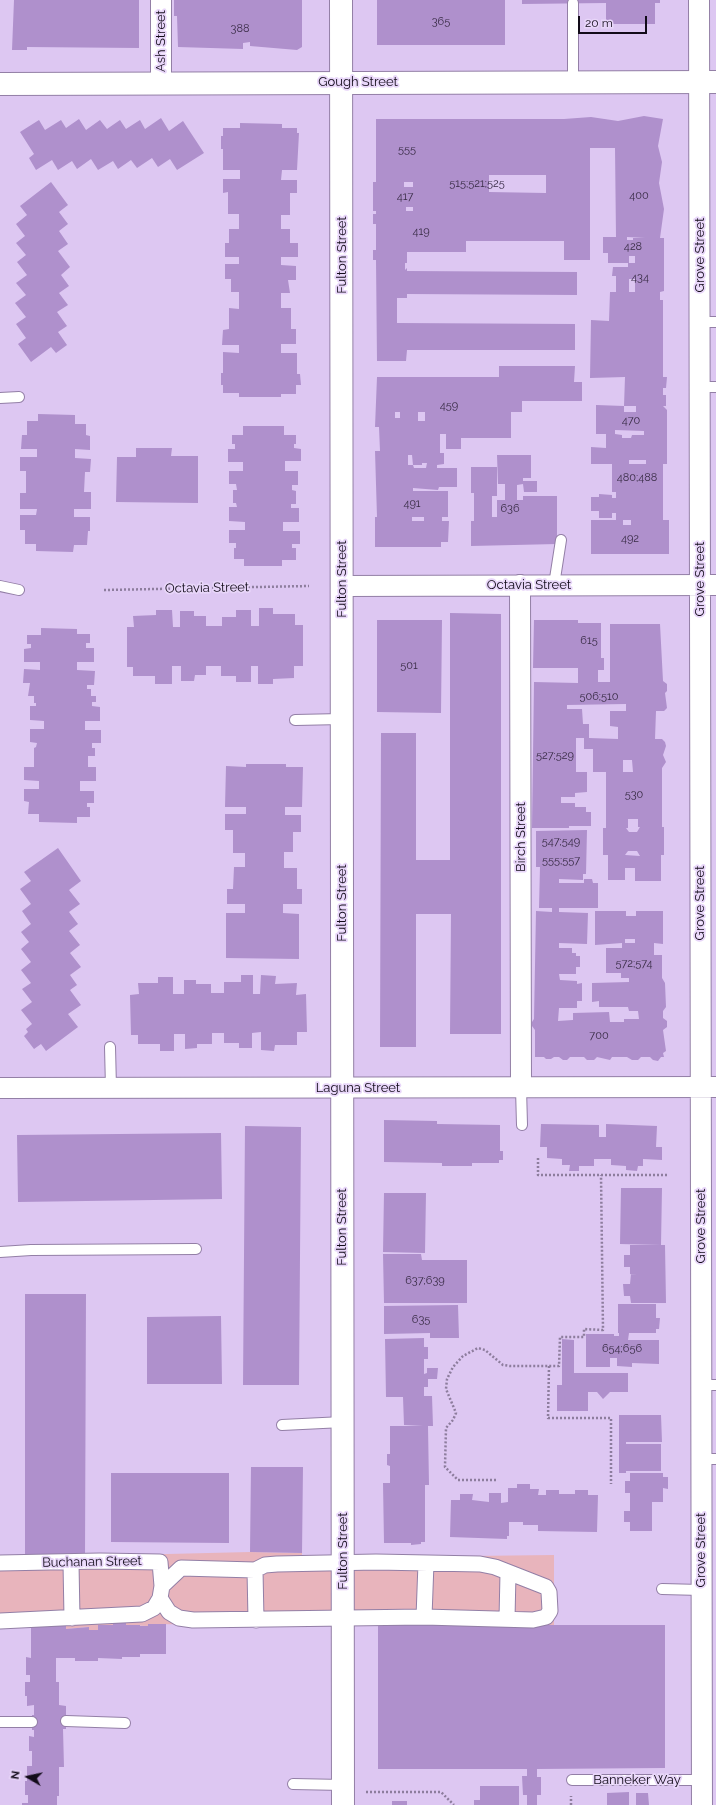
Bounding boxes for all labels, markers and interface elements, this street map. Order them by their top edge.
scale bar [580,8,649,34]
street label: Ash Street [153,10,169,72]
house number: 365 [432,15,450,29]
text: 20 m [585,16,613,30]
house number: 388 [231,22,249,36]
street label: Gough Street [318,74,398,90]
house number: 555 [398,143,416,157]
house number: 515;521;525 [449,177,505,191]
house number: 400 [629,189,649,203]
house number: 417 [397,190,413,204]
street label: Fulton Street [334,216,350,294]
street label: Grove Street [692,218,708,292]
house number: 419 [412,225,430,239]
house number: 428 [624,240,642,254]
house number: 434 [631,271,649,285]
house number: 459 [440,399,458,413]
house number: 470 [622,414,640,428]
house number: 480;488 [617,471,657,485]
house number: 491 [403,497,421,511]
house number: 636 [500,502,520,516]
house number: 492 [621,532,639,546]
street label: Fulton Street [334,540,350,618]
street label: Grove Street [692,542,708,616]
street label: Octavia Street [487,577,571,593]
street label: Octavia Street [165,579,249,597]
house number: 615 [580,634,598,648]
house number: 501 [400,659,418,673]
house number: 506;510 [579,690,619,704]
house number: 527;529 [536,749,574,763]
house number: 530 [625,788,643,802]
street label: Birch Street [513,802,529,872]
house number: 547;549 [542,835,580,849]
house number: 555;557 [542,854,580,868]
street label: Fulton Street [334,864,350,942]
street label: Grove Street [692,866,708,940]
house number: 572;574 [615,957,653,971]
house number: 700 [589,1029,609,1043]
street label: Laguna Street [316,1080,400,1096]
street label: Fulton Street [334,1188,350,1266]
street label: Grove Street [693,1189,709,1263]
house number: 637;639 [405,1274,445,1288]
house number: 635 [412,1313,430,1327]
house number: 654;656 [602,1342,642,1356]
street label: Fulton Street [335,1512,351,1590]
street label: Grove Street [693,1513,709,1587]
street label: Buchanan Street [42,1553,142,1571]
north arrow [8,1757,48,1797]
text: N [9,1770,23,1780]
street label: Banneker Way [593,1772,681,1788]

